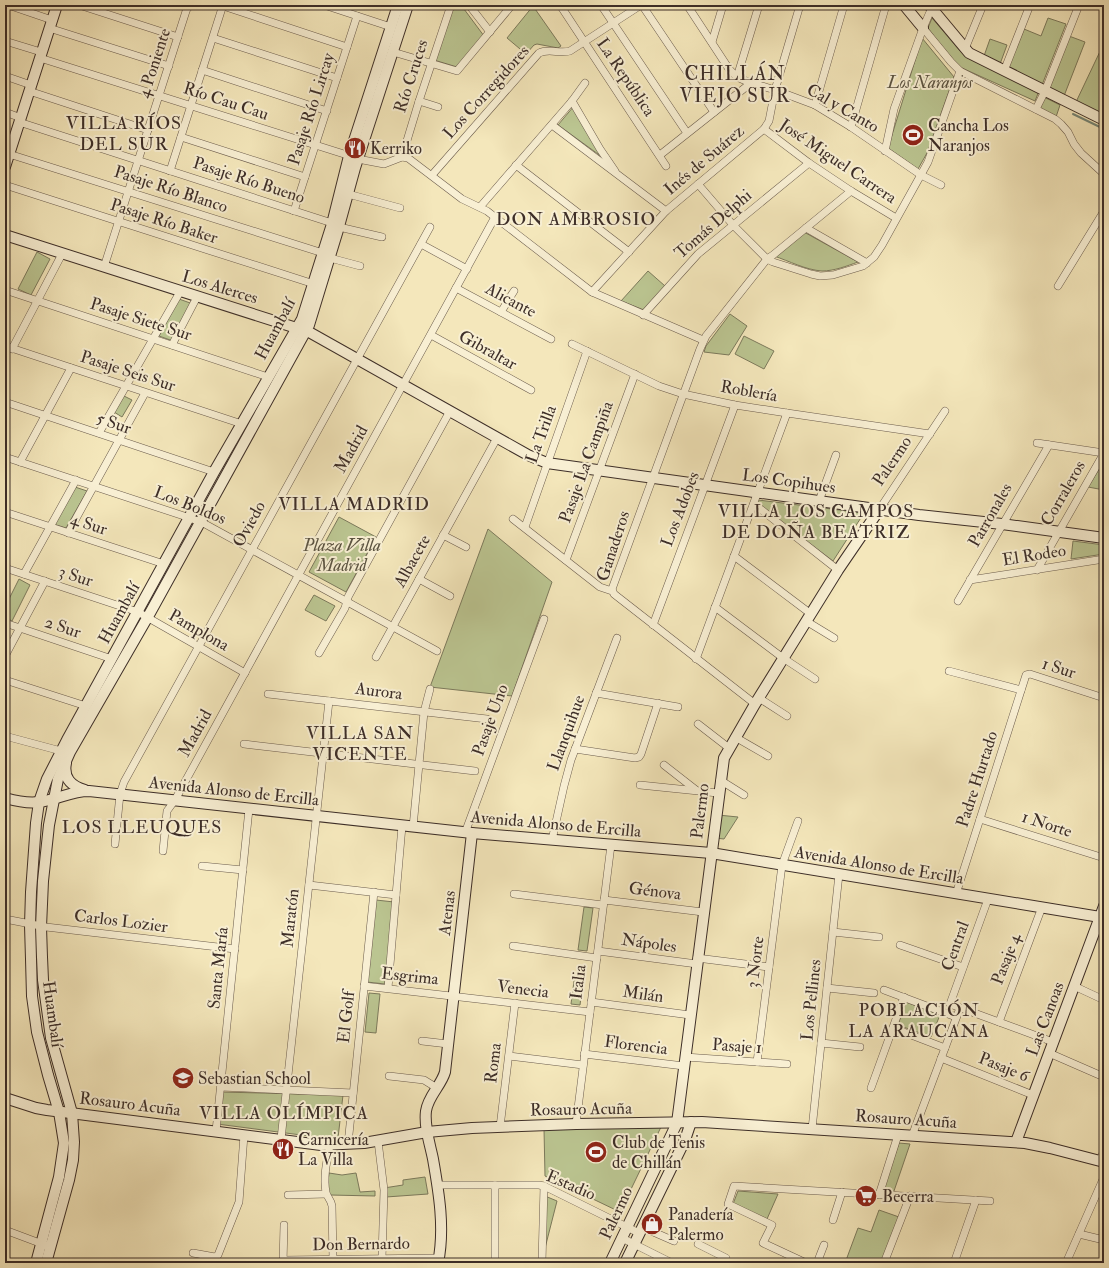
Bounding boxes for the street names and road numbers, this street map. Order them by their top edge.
street label: 4 Poniente [133,26,175,100]
street label: La República [591,34,660,122]
street label: Río Cruces [389,37,433,115]
street label: Los Corregidores [438,41,534,143]
street label: Pasaje Río Lircay [283,50,340,168]
street label: Río Cau Cau [181,77,271,125]
street label: Cal y Canto [803,79,883,138]
street label: José Miguel Carrera [774,113,901,209]
street label: Inés de Suárez [660,120,748,200]
street label: Pasaje Río Bueno [190,152,308,208]
street label: Pasaje Río Blanco [111,161,231,217]
street label: Tomás Delphi [670,184,757,264]
street label: Pasaje Río Baker [108,194,221,248]
street label: Los Alerces [180,266,261,309]
street label: Alicante [481,277,540,322]
street label: Pasaje Siete Sur [88,293,195,346]
street label: Huambalí [250,293,301,363]
street label: Gibraltar [455,325,521,375]
street label: Pasaje Seis Sur [78,346,179,396]
street label: Roblería [719,376,780,407]
street label: Pasaje La Campiña [554,397,619,526]
street label: La Trilla [521,401,562,466]
street label: 5 Sur [94,407,135,439]
street label: Madrid [329,421,373,476]
street label: Palermo [868,432,916,490]
street label: Corraleros [1036,456,1090,529]
street label: Los Copihues [741,464,837,499]
street label: Los Adobes [656,468,704,549]
street label: Parronales [963,479,1017,551]
street label: Los Boldos [151,481,229,529]
street label: Oviedo [228,497,270,551]
street label: 4 Sur [68,508,111,540]
street label: Ganaderos [592,508,634,584]
street label: Albacete [389,531,435,592]
street label: El Rodeo [1001,540,1067,570]
street label: 3 Sur [56,561,96,592]
street label: Huambalí [94,577,145,647]
street label: Pamplona [165,604,234,657]
street label: 2 Sur [42,611,84,643]
street label: 1 Sur [1040,653,1079,683]
street label: Aurora [353,678,405,704]
street label: Pasaje Uno [467,681,513,759]
street label: Llanquihue [543,692,589,774]
street label: Madrid [173,705,217,760]
street label: Padre Hurtado [952,728,1002,830]
street label: Avenida Alonso de Ercilla [147,772,321,810]
street label: Palermo [686,782,714,840]
street label: Avenida Alonso de Ercilla [469,806,643,842]
street label: 1 Norte [1019,806,1075,842]
street label: Avenida Alonso de Ercilla [792,841,966,889]
street label: Génova [628,877,683,905]
street label: Maratón [276,887,304,948]
street label: Atenas [434,889,460,938]
street label: Carlos Lozier [73,905,170,937]
street label: Central [936,918,974,974]
street label: Santa María [203,925,233,1010]
street label: Nápoles [620,929,678,958]
street label: Pasaje 4 [987,930,1026,988]
street label: 3 Norte [741,935,769,989]
street label: Los Pellines [796,958,826,1042]
street label: Italia [565,962,591,1001]
street label: Esgrima [380,963,441,990]
street label: Venecia [496,975,551,1003]
street label: Huambalí [38,979,68,1050]
street label: Las Canoas [1021,979,1069,1059]
street label: Milán [621,981,665,1007]
street label: El Golf [333,987,359,1044]
street label: Florencia [603,1031,670,1059]
street label: Pasaje 1 [711,1034,763,1058]
street label: Roma [480,1041,506,1084]
street label: Pasaje 6 [976,1047,1034,1087]
street label: Rosauro Acuña [78,1087,183,1121]
street label: Rosauro Acuña [530,1098,633,1120]
street label: Rosauro Acuña [854,1105,959,1133]
street label: Estadio [543,1165,599,1205]
street label: Palermo [595,1183,637,1243]
street label: Don Bernardo [312,1233,410,1255]

